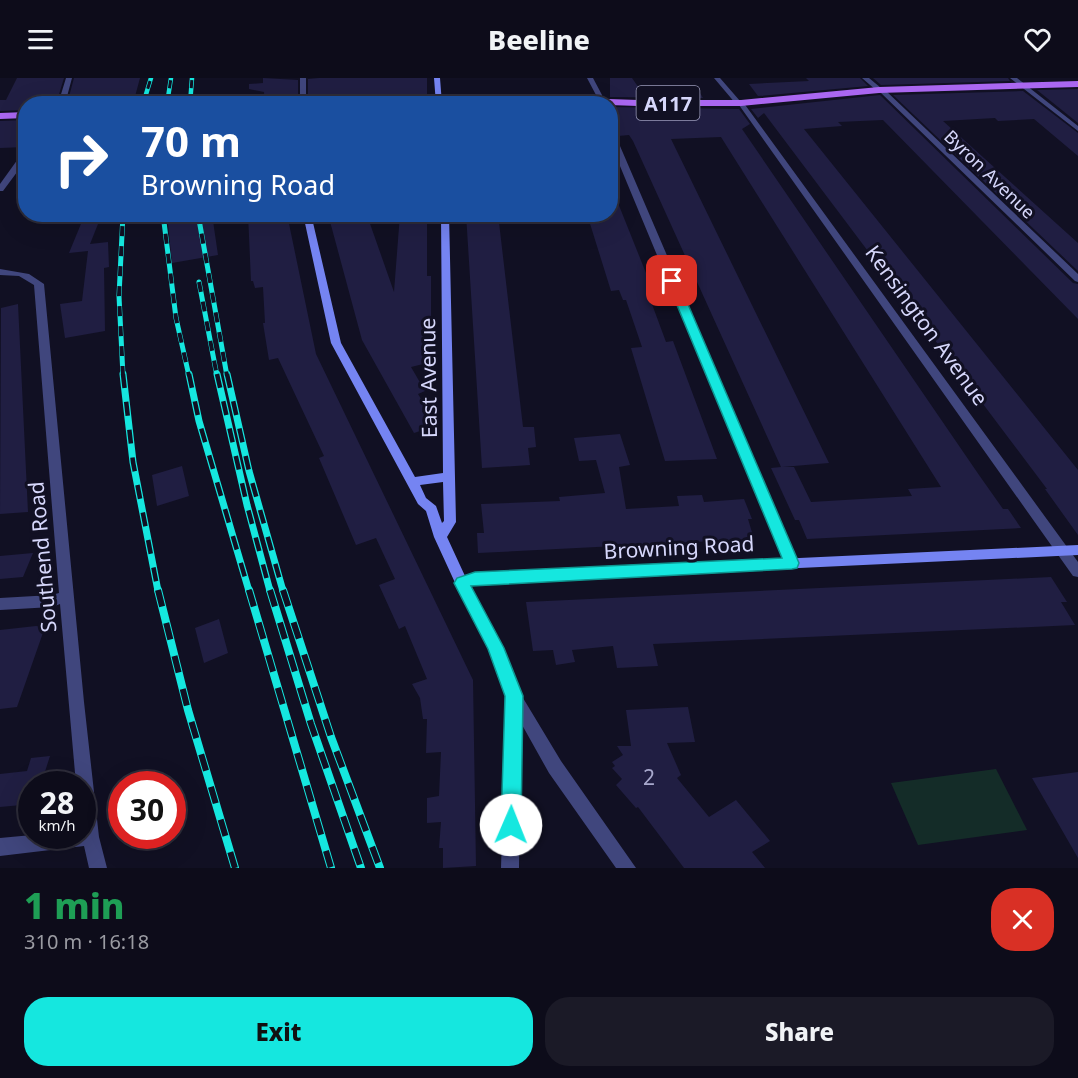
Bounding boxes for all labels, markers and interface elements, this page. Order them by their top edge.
text: Beeline [488,21,590,58]
icon: menu [24,23,57,56]
icon: heart [1021,23,1054,56]
road number: A117 [636,86,700,120]
text: 70 m [141,112,241,169]
icon: right [42,120,120,198]
street label: Byron Avenue [939,124,1041,224]
text: Browning Road [141,166,335,203]
street label: Kensington Avenue [859,239,995,411]
pin [646,255,697,306]
icon: arrive [655,264,688,297]
street label: East Avenue [413,318,443,438]
street label: Southend Road [21,480,63,634]
street label: Browning Road [603,529,755,565]
house number: 2 [643,763,655,791]
speed limit sign: 30 [108,771,186,849]
text: 28 [40,782,74,823]
position arrow [479,793,543,857]
text: km/h [39,815,75,835]
text: 1 min [24,881,125,930]
button: close [991,888,1054,951]
text: 310 m · 16:18 [24,928,149,955]
button: Exit [24,997,533,1066]
button: Share [545,997,1054,1066]

